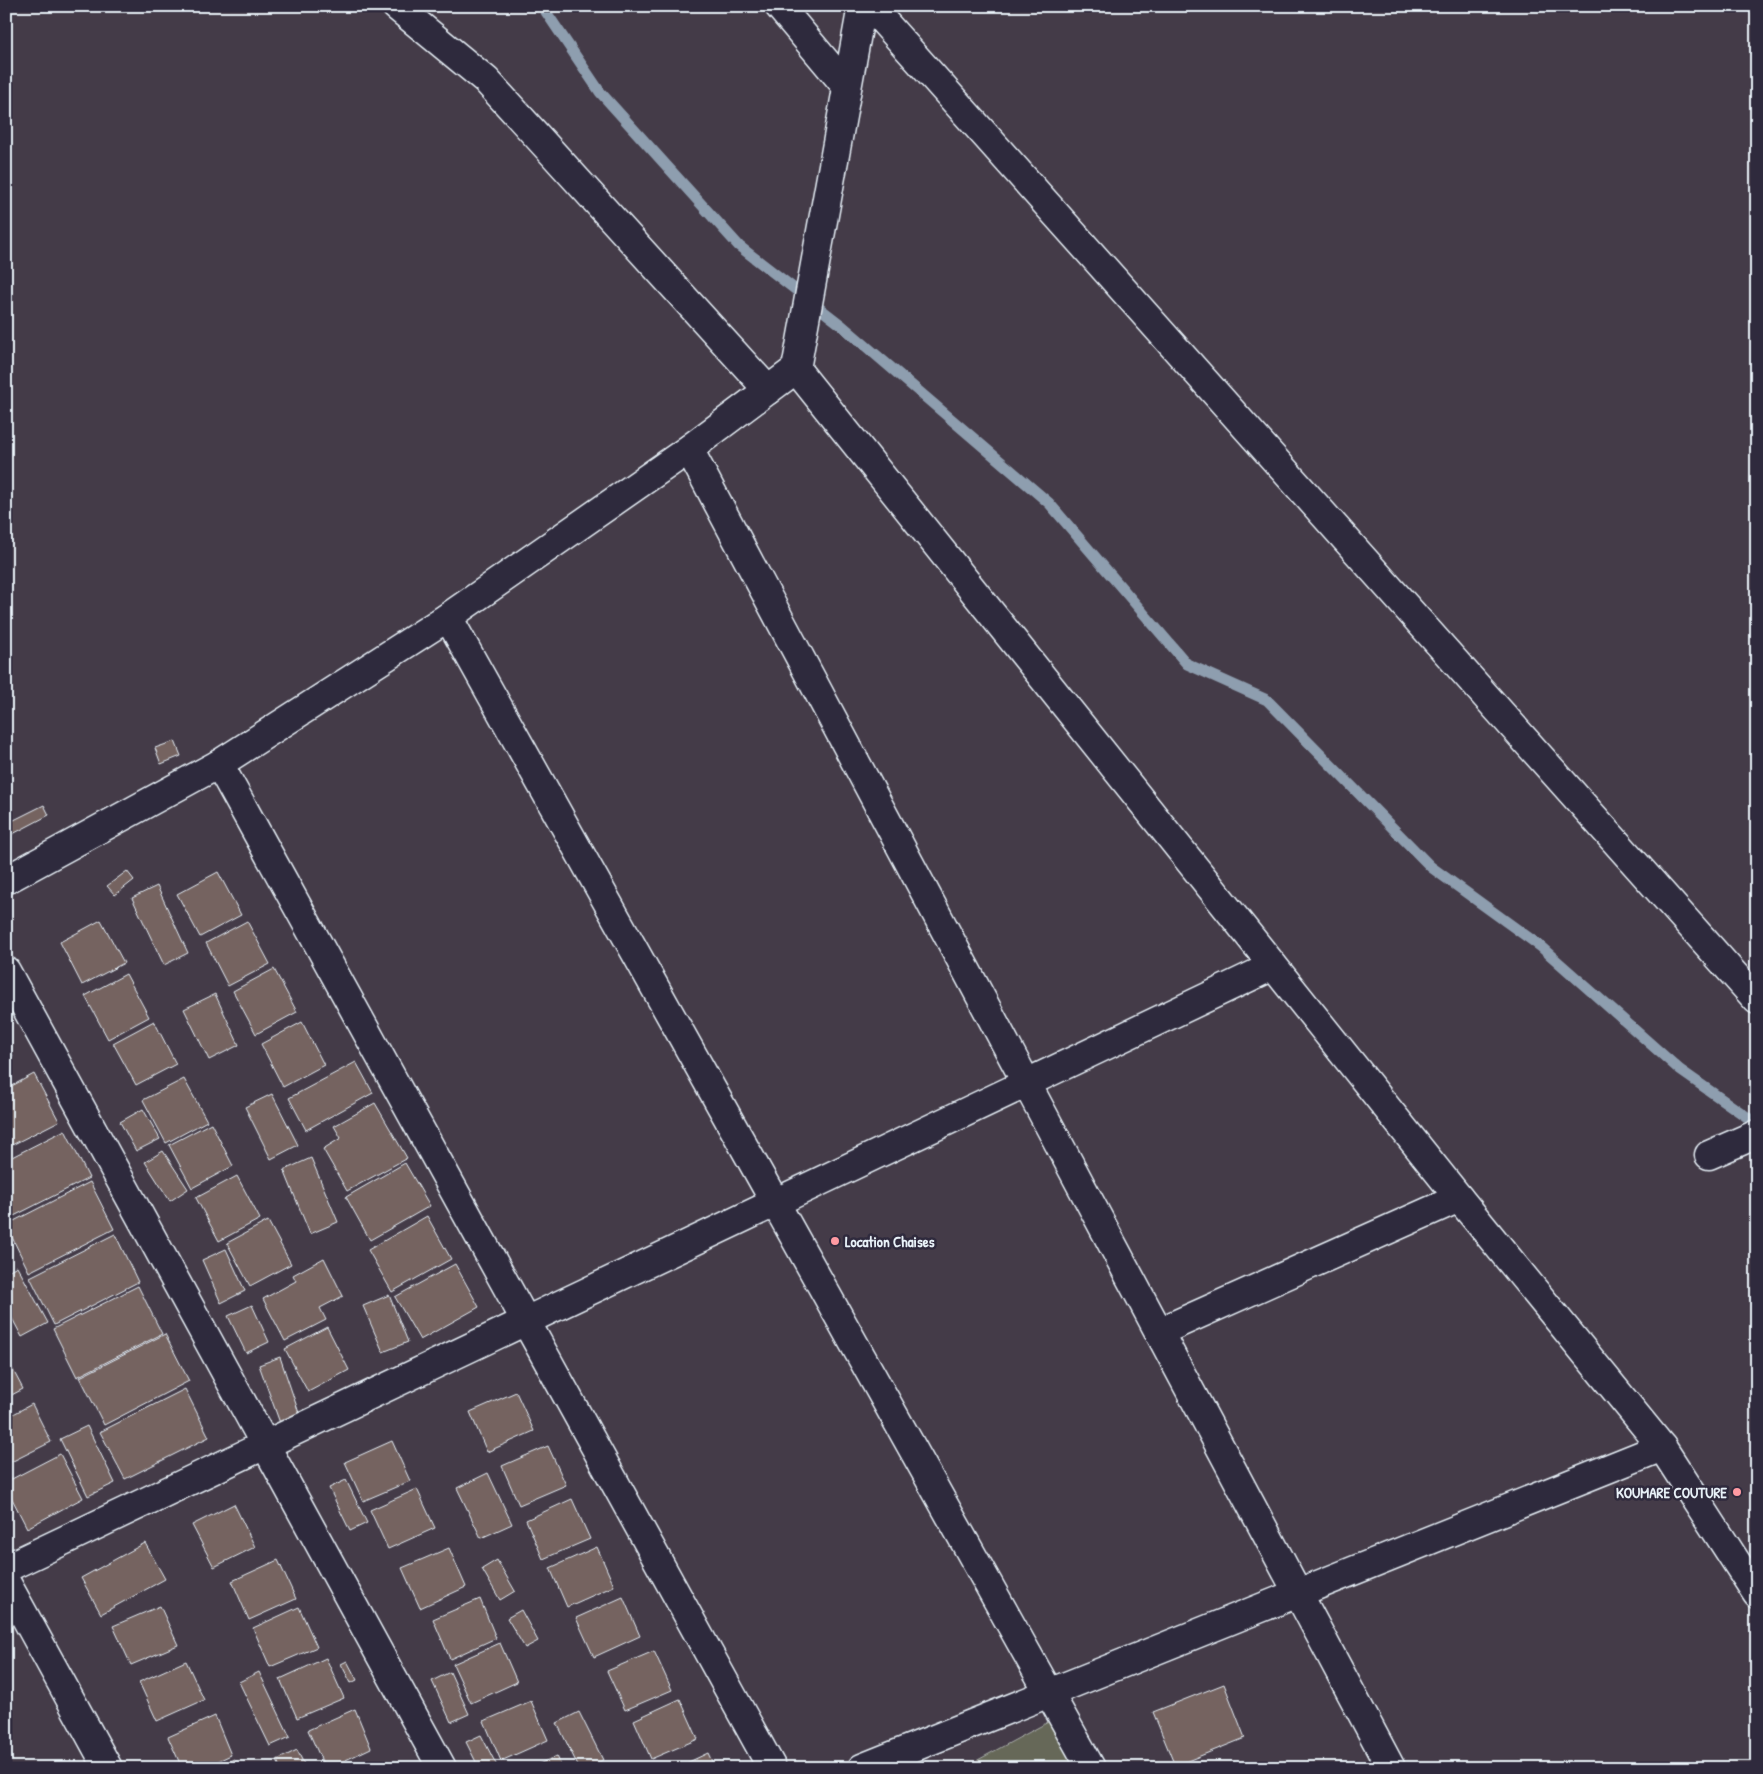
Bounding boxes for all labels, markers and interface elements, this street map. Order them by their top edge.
place label: Location Chaises [845,1231,935,1252]
marker: Location Chaises [829,1235,841,1247]
place label: KOUMARE COUTURE [1616,1482,1727,1503]
marker: KOUMARE COUTURE [1731,1486,1743,1498]

